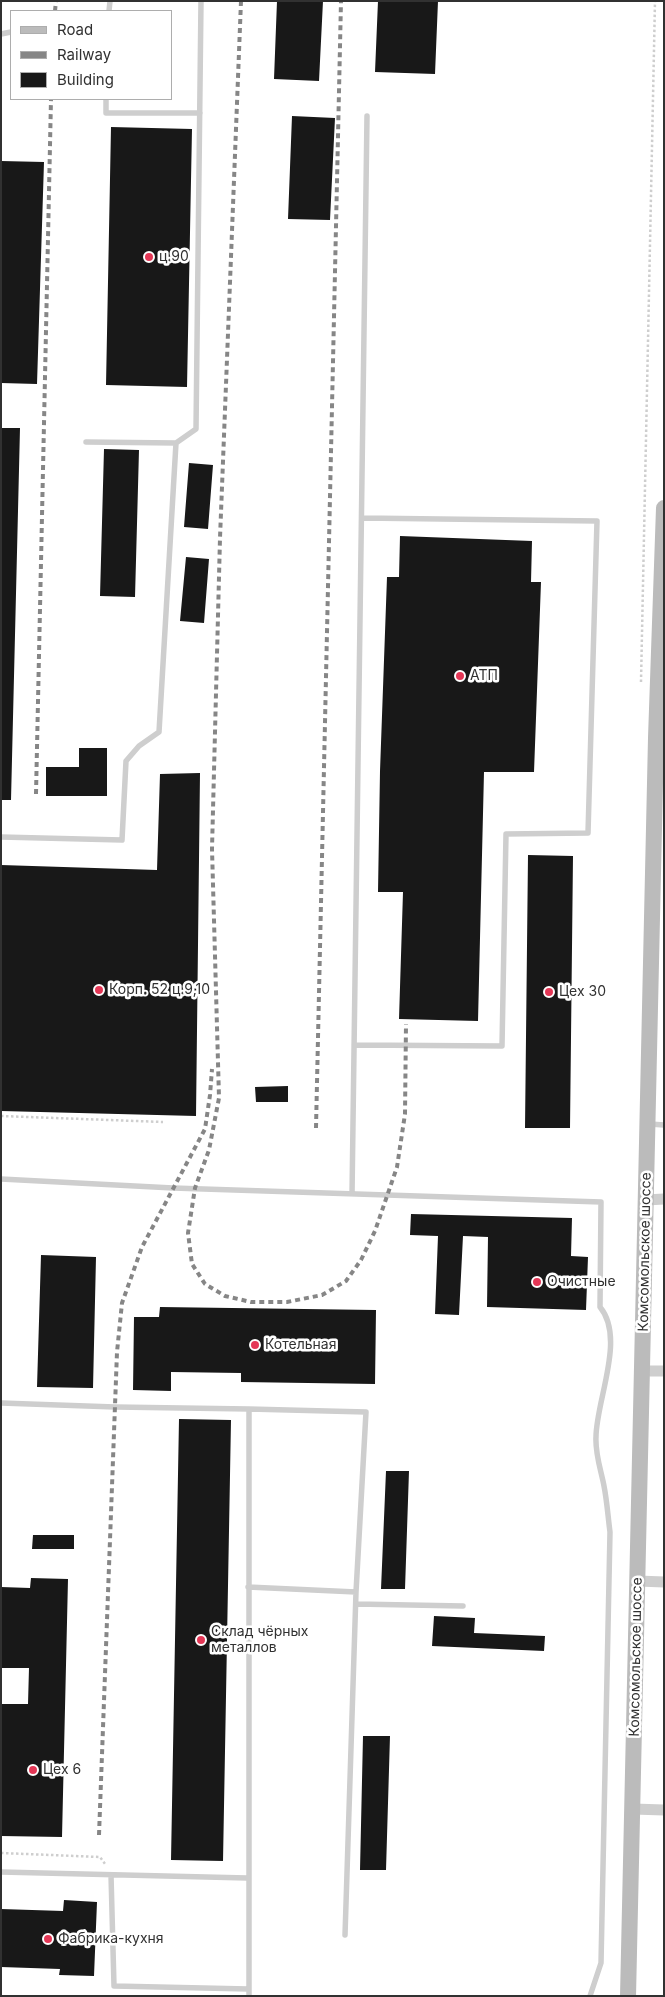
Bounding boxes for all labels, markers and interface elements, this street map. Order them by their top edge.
legend [10,10,172,100]
text: Road [57,20,93,39]
text: Railway [57,45,111,64]
text: Building [57,70,114,89]
place label: ц.90 [159,249,189,265]
marker: ц.90 [143,251,155,263]
place label: АТП [470,668,498,684]
marker: АТП [454,670,466,682]
place label: Корп. 52 ц.9,10 [109,982,210,998]
marker: Корп. 52 ц.9,10 [93,984,105,996]
place label: Цех 30 [559,984,606,1000]
marker: Цех 30 [543,986,555,998]
street label: Комсомольское шоссе [635,1172,655,1332]
place label: Очистные [547,1274,616,1290]
marker: Очистные [531,1276,543,1288]
place label: Котельная [265,1337,336,1353]
marker: Котельная [249,1339,261,1351]
street label: Комсомольское шоссе [626,1577,646,1737]
place label: Склад чёрных металлов [211,1624,309,1656]
marker: Склад чёрных металлов [195,1634,207,1646]
place label: Цех 6 [43,1762,81,1778]
marker: Цех 6 [27,1764,39,1776]
place label: Фабрика-кухня [58,1931,164,1947]
marker: Фабрика-кухня [42,1933,54,1945]

